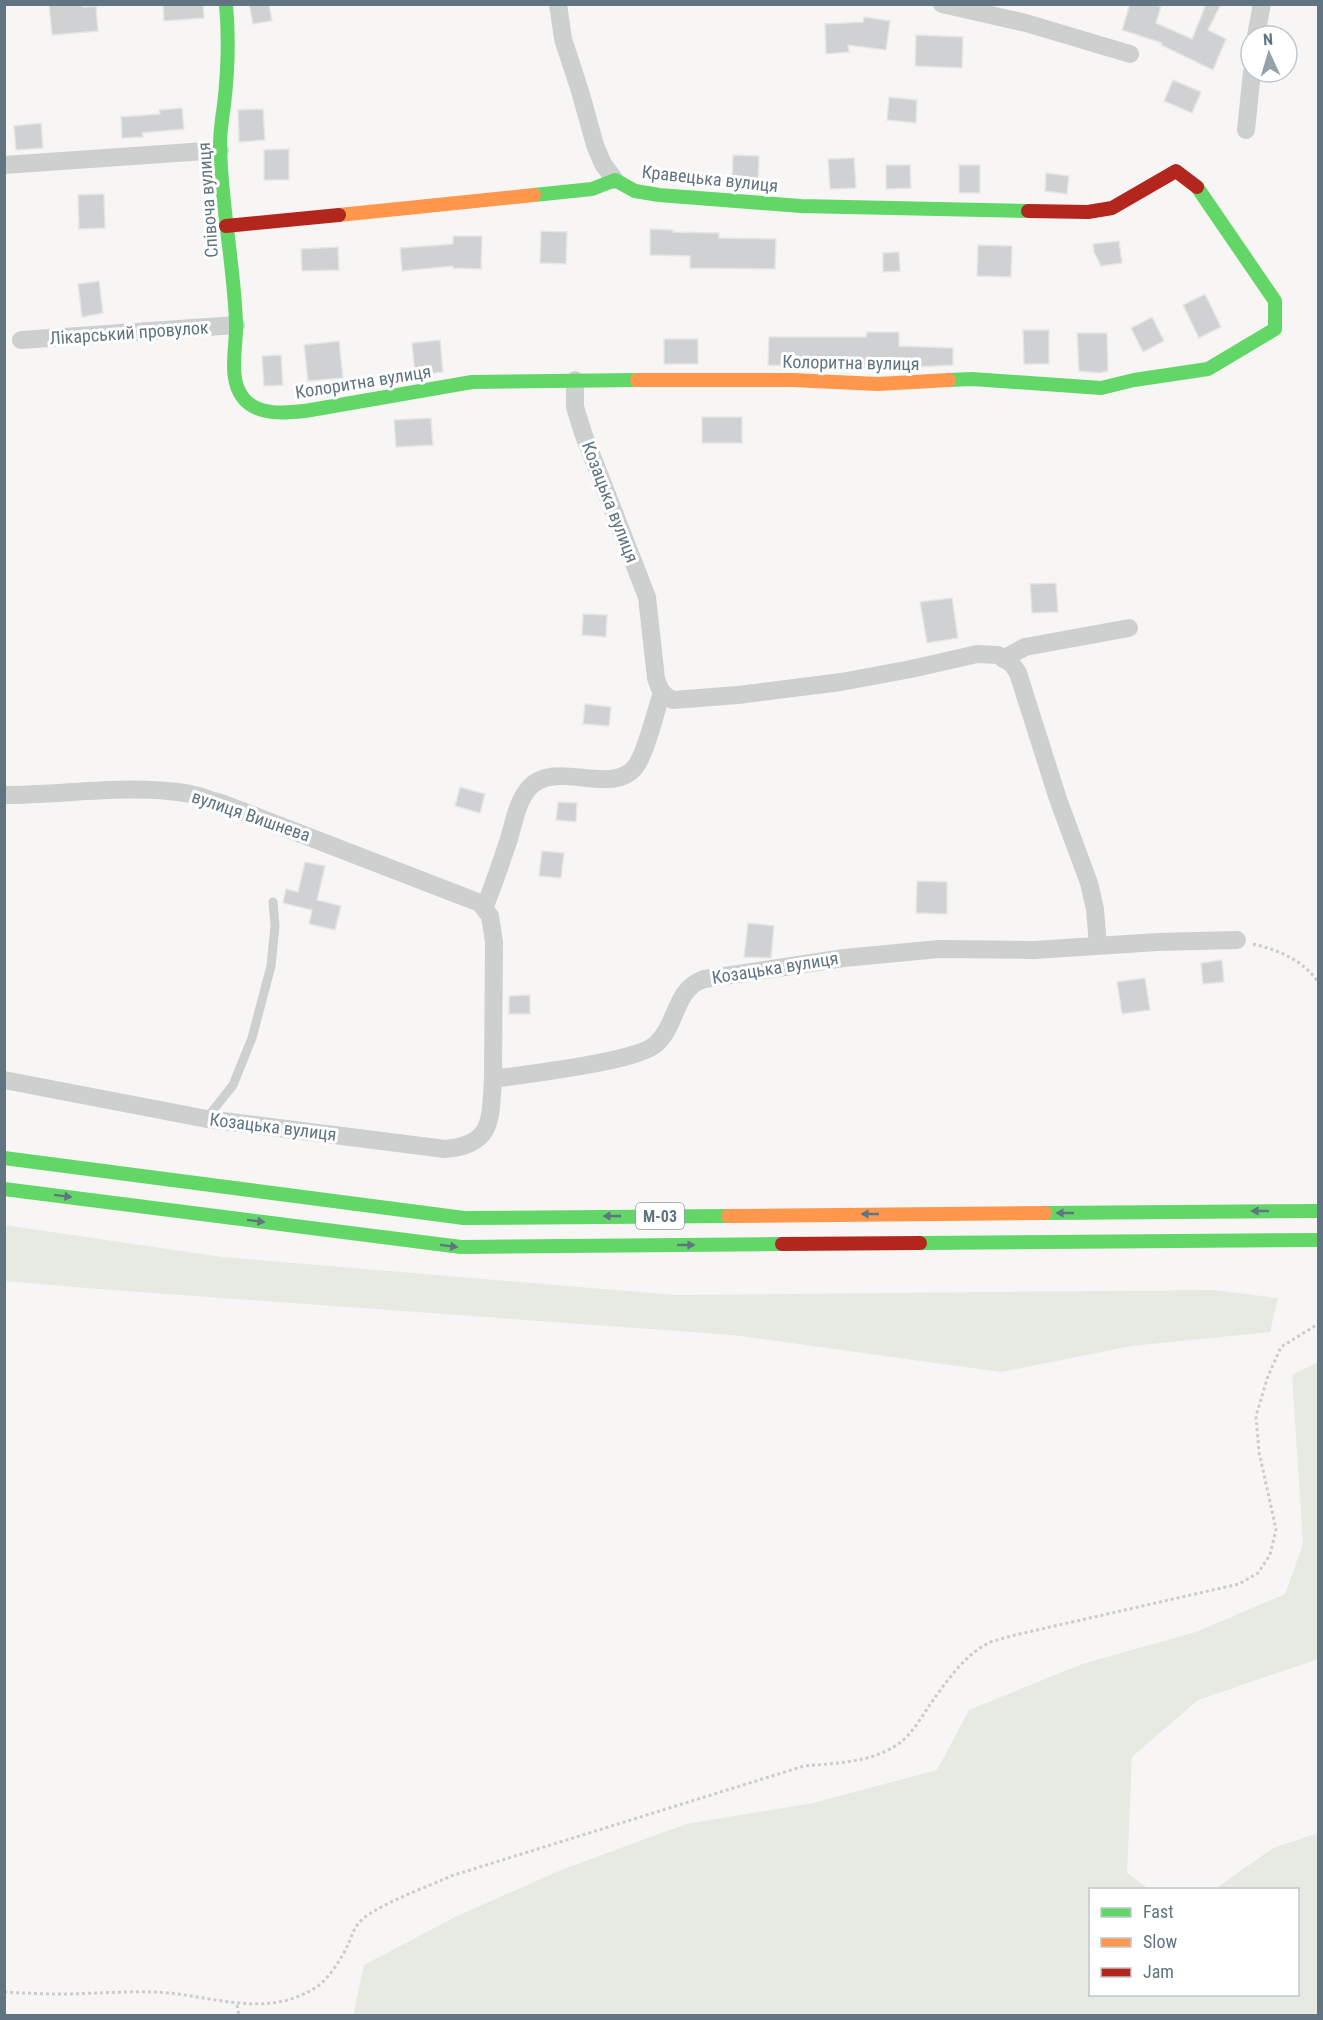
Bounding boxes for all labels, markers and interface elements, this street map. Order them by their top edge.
north arrow [1239,24,1299,84]
text: N [1262,30,1274,49]
street label: Співоча вулиця [193,142,222,258]
street label: Кравецька вулиця [641,161,779,196]
street label: Лікарський провулок [49,316,210,349]
street label: Колоритна вулиця [782,351,920,374]
street label: Колоритна вулиця [293,360,432,403]
street label: Козацька вулиця [578,438,643,565]
street label: вулиця Вишнева [189,785,313,846]
street label: Козацька вулиця [710,947,840,988]
street label: Козацька вулиця [208,1108,338,1145]
one-way arrow [53,1191,72,1201]
road number: М-03 [636,1203,684,1229]
one-way arrow [1251,1207,1270,1216]
one-way arrow [1056,1208,1075,1218]
one-way arrow [861,1210,880,1219]
one-way arrow [603,1212,622,1221]
one-way arrow [247,1216,266,1225]
one-way arrow [677,1240,696,1250]
one-way arrow [440,1241,459,1250]
legend [1089,1888,1299,1996]
text: Fast [1143,1901,1174,1922]
text: Slow [1143,1931,1178,1952]
text: Jam [1143,1961,1174,1982]

